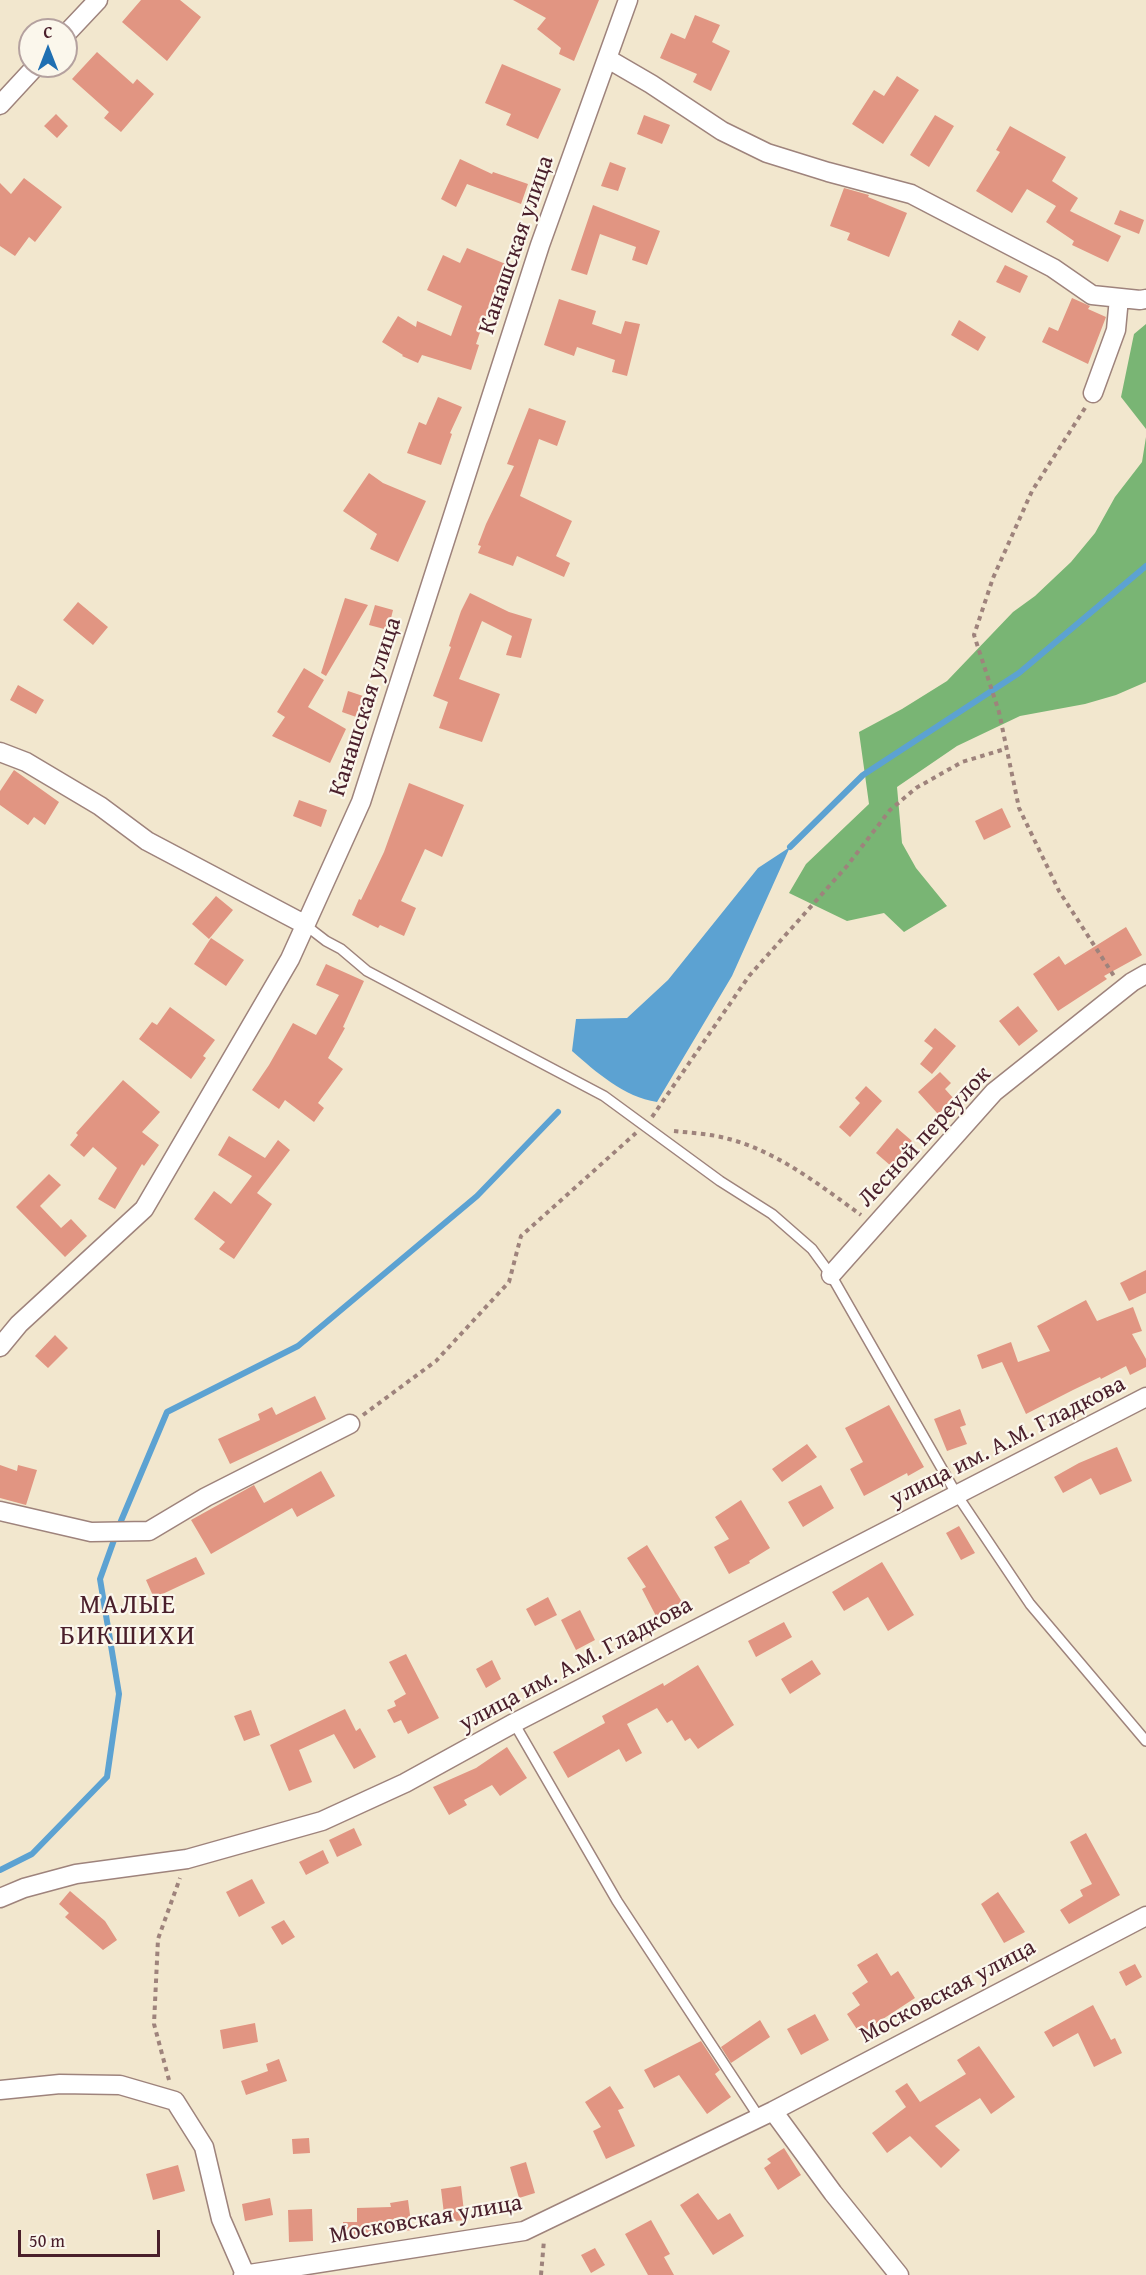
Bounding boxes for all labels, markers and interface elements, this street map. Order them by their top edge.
north arrow [18,18,78,78]
text: С [43,20,53,44]
street label: Канашская улица [473,152,561,338]
street label: Канашская улица [323,614,409,800]
street label: Лесной переулок [852,1061,998,1213]
street label: улица им. А.М. Гладкова [886,1370,1130,1514]
district label: МАЛЫЕ БИКШИХИ [60,1590,196,1653]
street label: улица им. А.М. Гладкова [454,1591,698,1739]
street label: Московская улица [855,1933,1041,2051]
street label: Московская улица [327,2189,525,2251]
scale bar [21,2218,164,2256]
text: 50 m [29,2227,65,2254]

